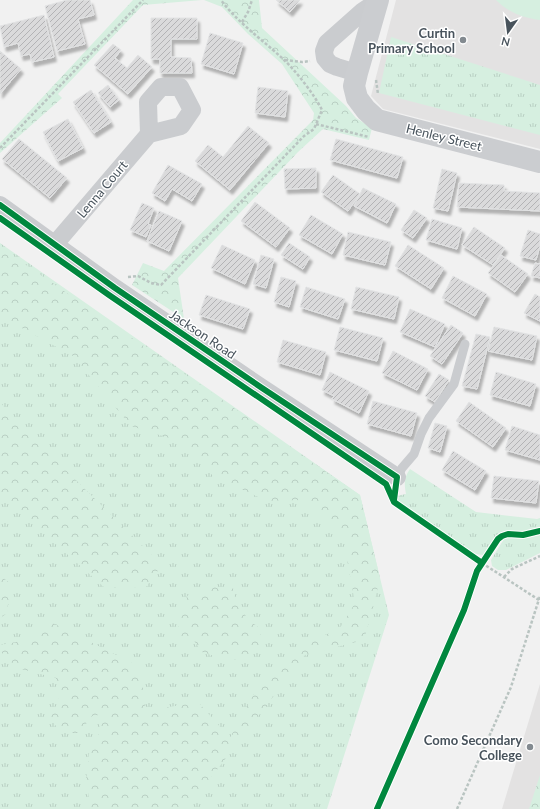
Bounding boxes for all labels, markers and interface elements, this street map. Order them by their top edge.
north arrow [488,12,528,52]
place label: Curtin Primary School [368,25,455,56]
marker: Curtin Primary School [458,35,468,45]
text: N [500,35,511,50]
street label: Henley Street [404,120,484,154]
street label: Lenna Court [73,157,131,221]
street label: Jackson Road [167,306,239,362]
place label: Como Secondary College [424,732,522,763]
marker: Como Secondary College [525,742,535,752]

